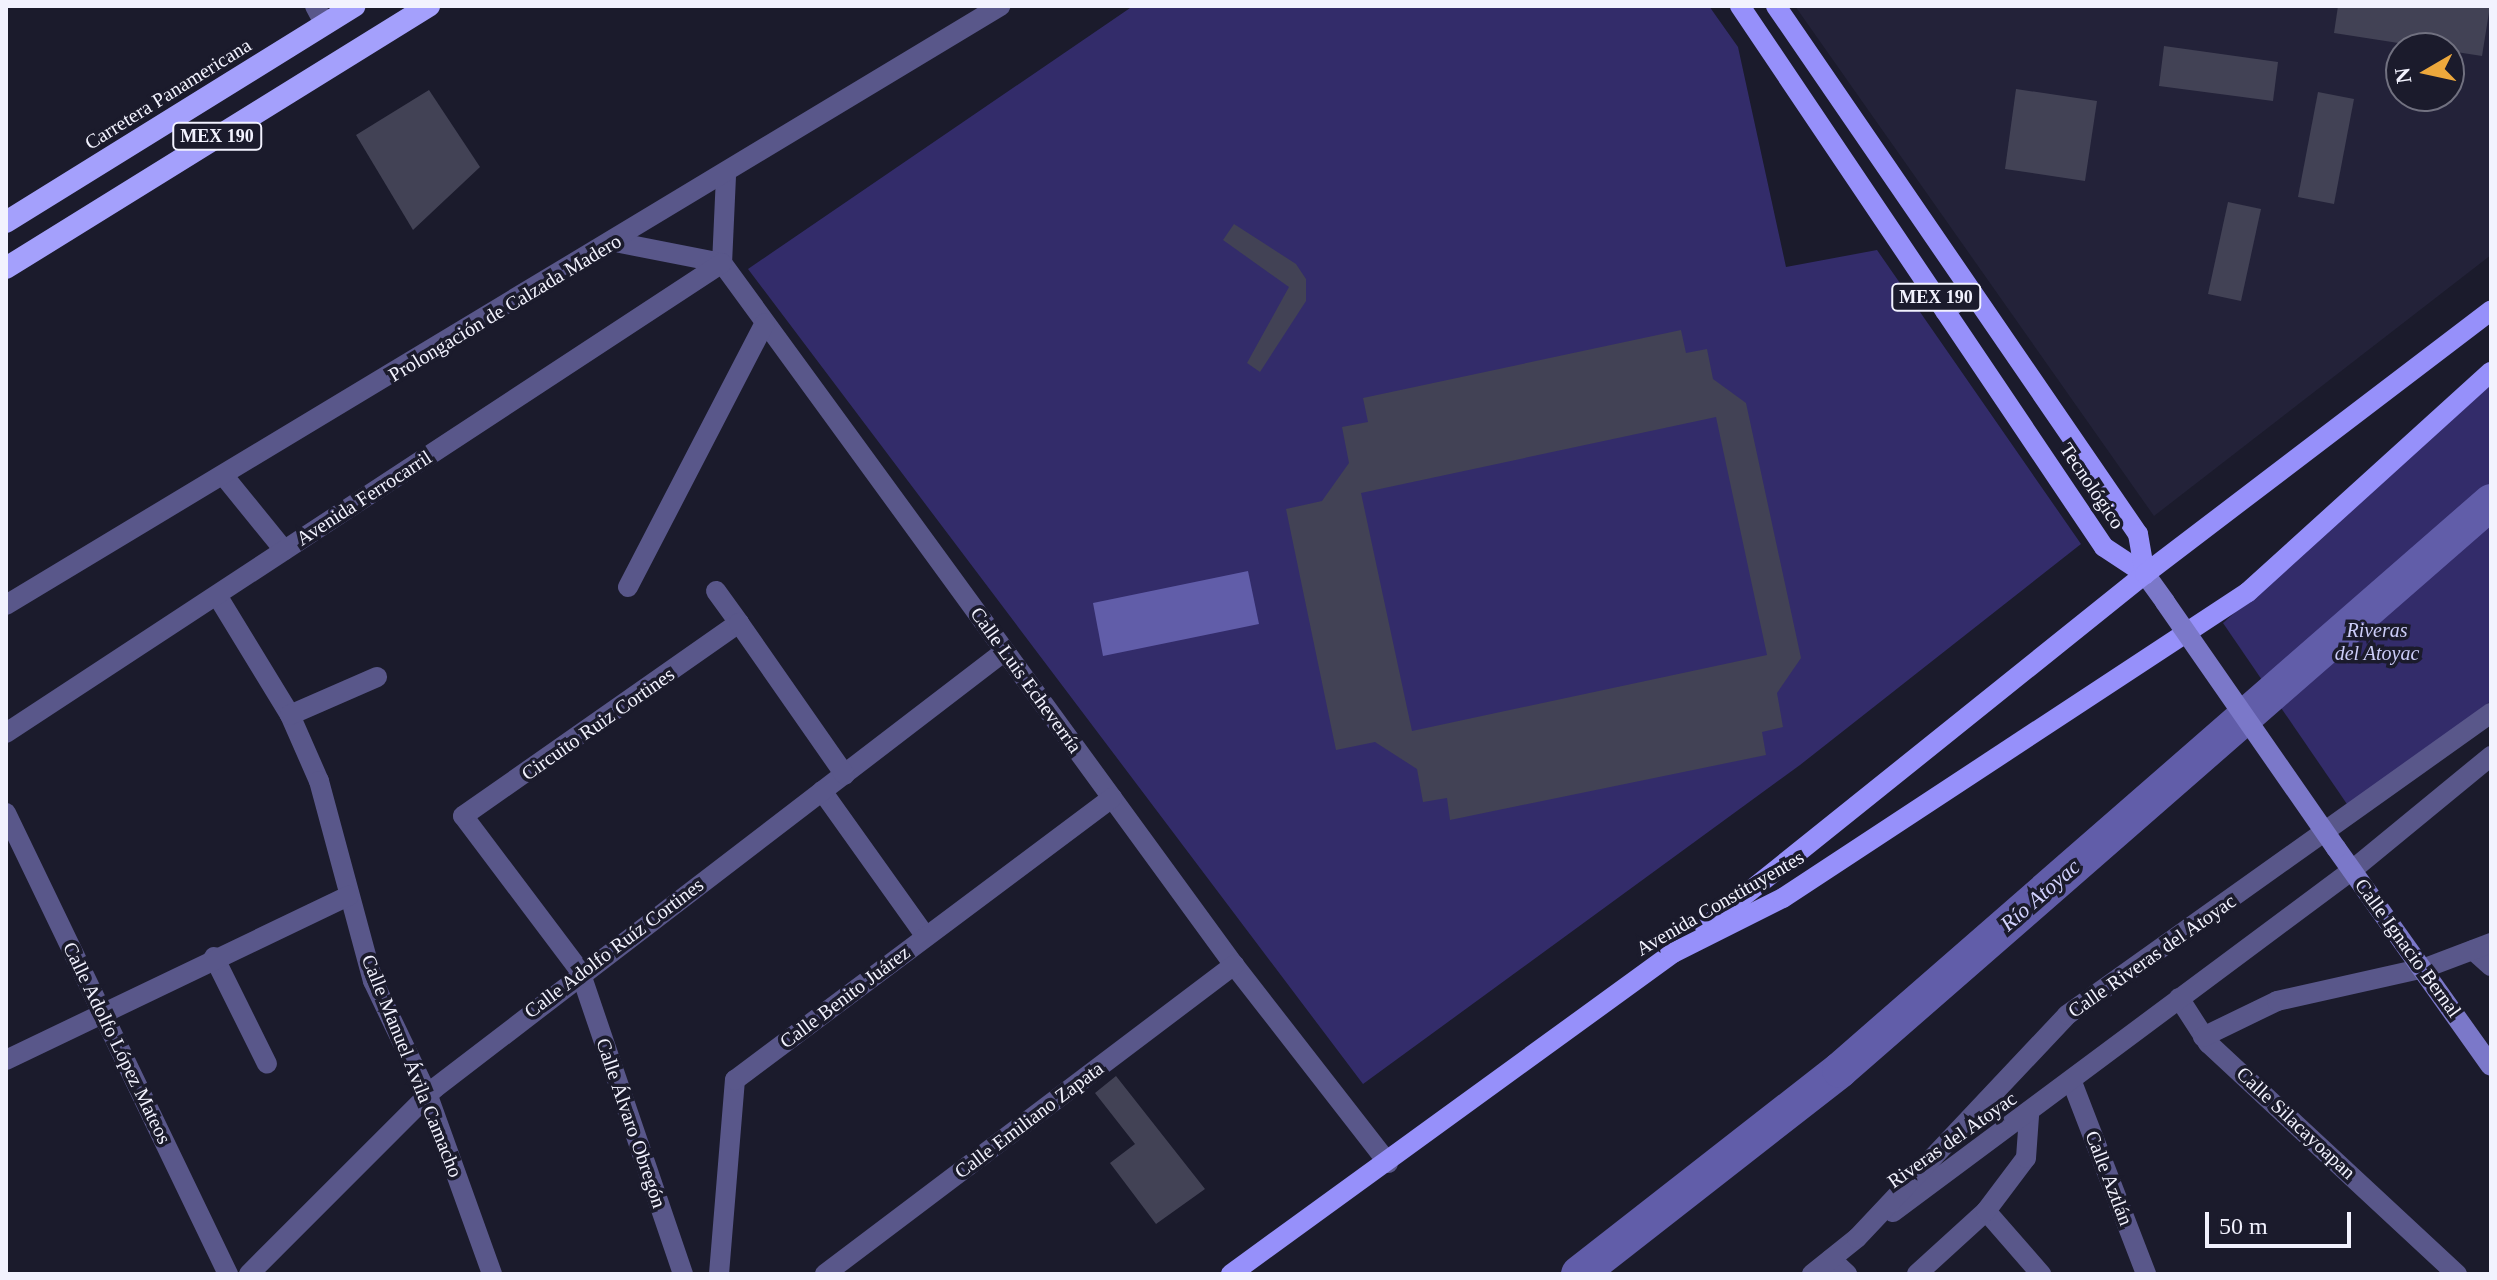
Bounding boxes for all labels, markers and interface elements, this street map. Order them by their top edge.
north arrow [2385,32,2465,112]
street label: Carretera Panamericana [80,33,256,155]
text: N [2389,66,2416,85]
road number: MEX 190 [171,122,263,150]
street label: Prolongación de Calzada Madero [384,229,626,387]
road number: MEX 190 [1890,283,1982,311]
street label: Tecnológico [2054,438,2130,534]
street label: Avenida Ferrocarril [292,445,436,551]
street label: Calle Luis Echeverría [965,602,1087,758]
park label: Riveras del Atoyac [2335,619,2419,666]
street label: Circuito Ruiz Cortines [517,662,679,786]
street label: Avenida Constituyentes [1632,845,1808,961]
water label: Río Atoyac [1995,853,2085,937]
street label: Calle Adolfo Ruíz Cortines [519,872,709,1024]
street label: Calle Ignacio Bernal [2350,874,2466,1022]
street label: Calle Riveras del Atoyac [2063,889,2241,1023]
street label: Calle Adolfo López Mateos [57,938,177,1148]
street label: Calle Benito Juárez [775,940,915,1054]
street label: Calle Manuel Ávila Camacho [356,951,468,1181]
street label: Calle Álvaro Obregón [591,1035,671,1211]
street label: Calle Emiliano Zapata [950,1056,1108,1184]
street label: Calle Silacayoapan [2232,1062,2360,1184]
street label: Riveras del Atoyac [1882,1086,2022,1194]
street label: Calle Aztlán [2080,1127,2138,1229]
scale bar [2209,1196,2355,1246]
text: 50 m [2219,1213,2268,1239]

